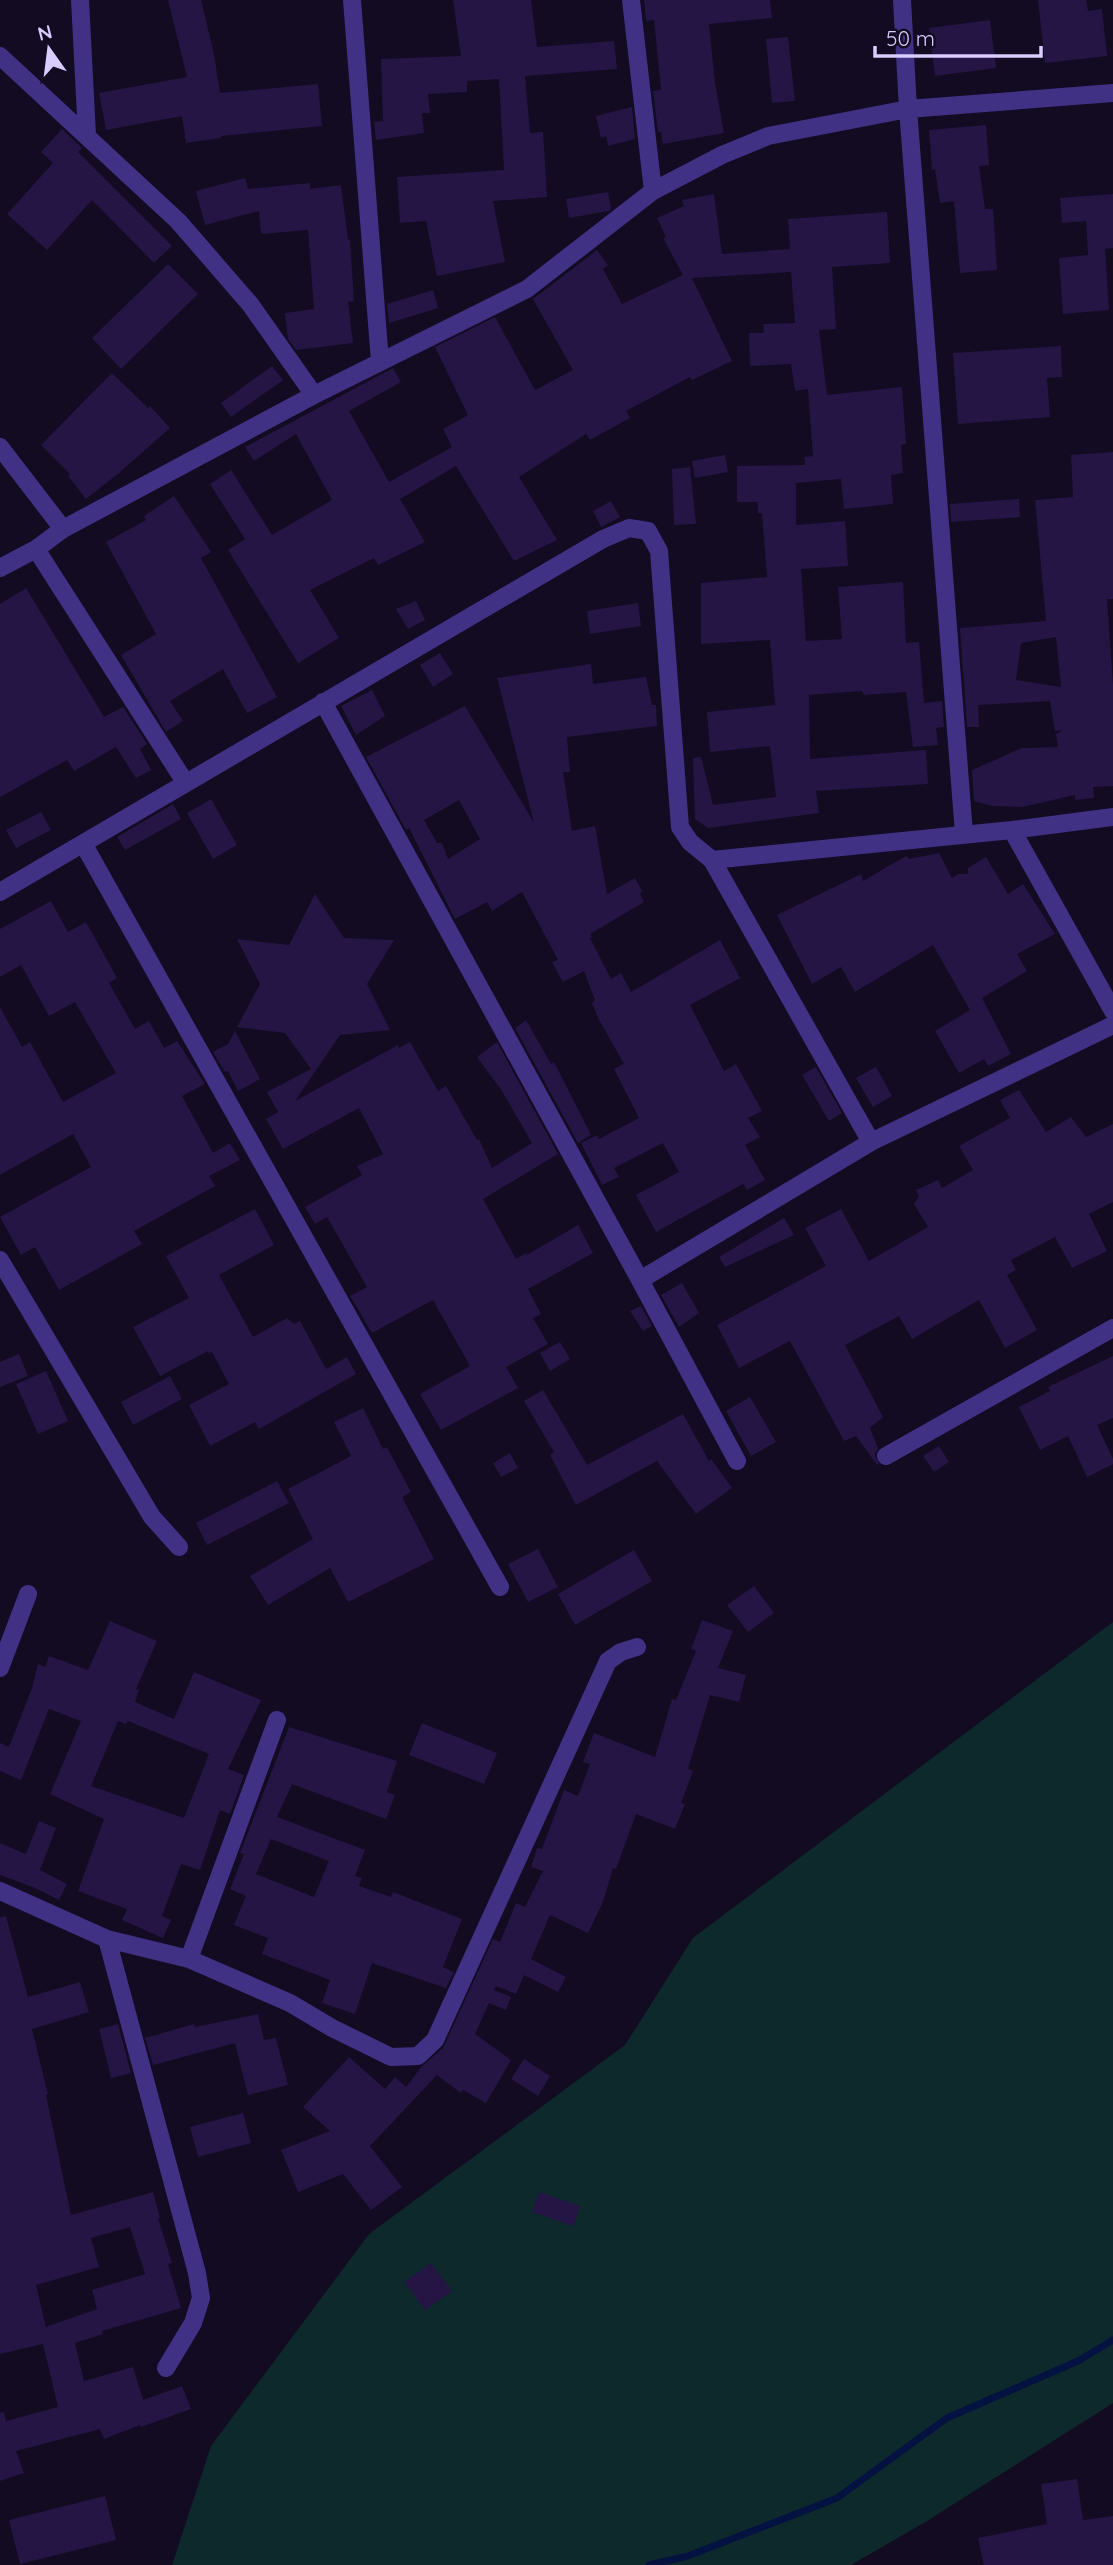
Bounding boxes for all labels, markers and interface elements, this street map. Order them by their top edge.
north arrow [14,14,84,84]
scale bar [875,14,1041,58]
text: N [35,19,55,46]
text: 50 m [886,25,935,51]

